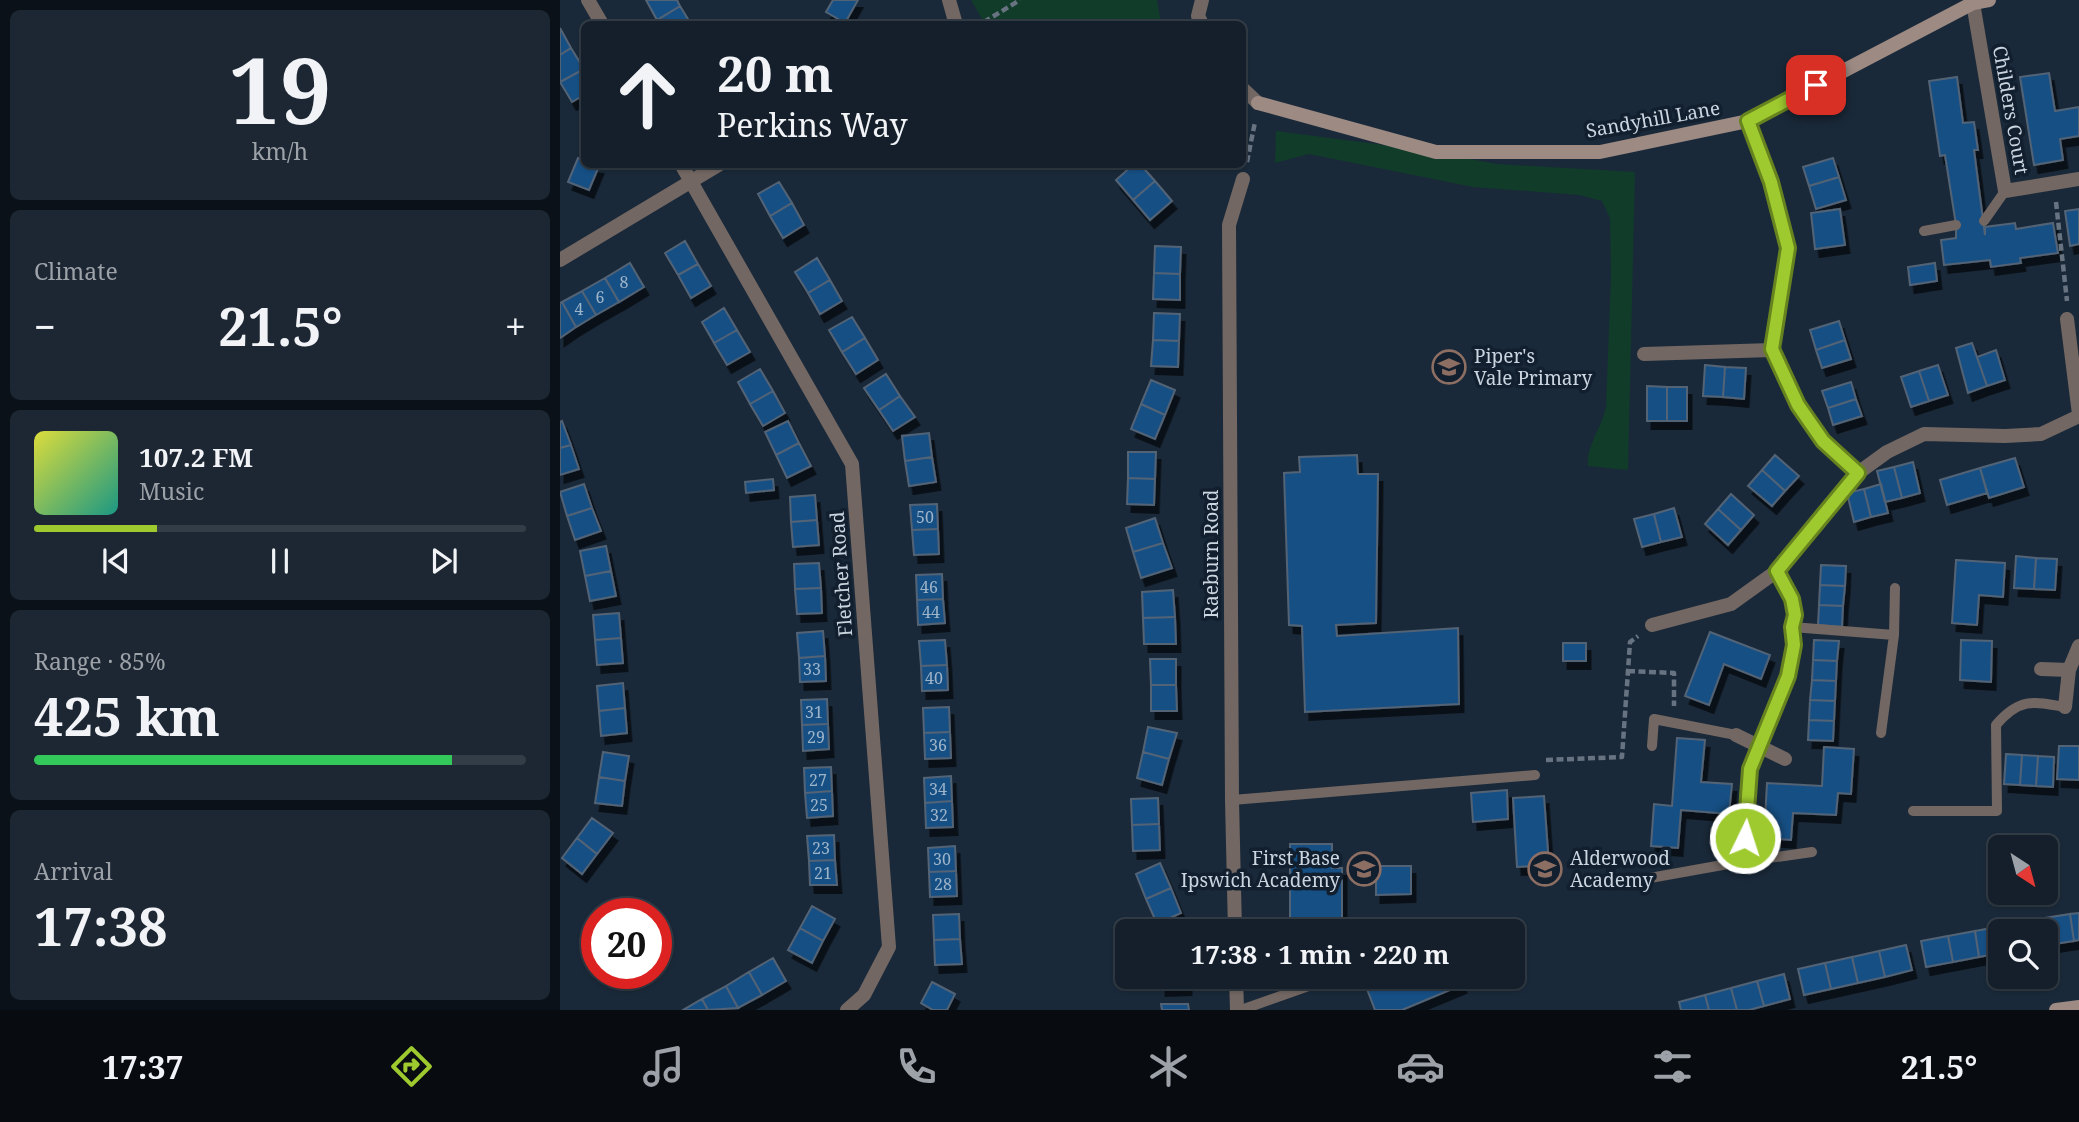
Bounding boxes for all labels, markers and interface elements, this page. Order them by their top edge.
text: 19 [229,27,331,151]
text: 20 m [717,40,833,106]
street label: Childers Court [1987,44,2035,177]
icon: ahead [602,49,693,140]
pin [1786,55,1846,115]
icon: arrive [1797,66,1835,104]
street label: Sandyhill Lane [1584,94,1722,144]
text: Perkins Way [717,103,908,146]
text: km/h [252,135,308,167]
text: Climate [34,255,118,287]
house number: 8 [620,271,629,293]
house number: 6 [596,286,605,308]
text: 21.5° [218,290,343,361]
house number: 4 [575,298,584,320]
text: − [34,300,56,352]
text: + [505,300,526,352]
place label: Piper's Vale Primary [1474,343,1592,391]
school or university icon: Piper's Vale Primary [1430,348,1468,386]
text: 107.2 FM [139,439,253,475]
text: Music [139,475,204,507]
street label: Raeburn Road [1198,489,1224,619]
house number: 50 [916,506,934,528]
street label: Fletcher Road [824,510,858,637]
icon: previous [97,542,135,580]
icon: pause [261,542,299,580]
icon: next [425,542,463,580]
house number: 46 [920,576,938,598]
house number: 44 [922,601,940,623]
text: Range · 85% [34,645,166,677]
house number: 33 [803,658,821,680]
house number: 40 [925,667,943,689]
text: 425 km [34,680,220,751]
house number: 31 [805,701,823,723]
house number: 29 [807,726,825,748]
house number: 36 [929,734,947,756]
house number: 27 [809,769,827,791]
house number: 34 [929,778,947,800]
house number: 25 [810,794,828,816]
position arrow [1708,801,1782,875]
house number: 32 [930,804,948,826]
north arrow [1988,835,2058,905]
map controls [1988,835,2058,989]
house number: 23 [812,837,830,859]
place label: First Base Ipswich Academy [1181,845,1340,893]
place label: Alderwood Academy [1570,845,1670,893]
house number: 30 [933,848,951,870]
school or university icon: First Base Ipswich Academy [1345,850,1383,888]
school or university icon: Alderwood Academy [1526,850,1564,888]
text: Arrival [34,855,113,887]
house number: 21 [814,862,832,884]
house number: 28 [934,873,952,895]
text: 17:38 [34,890,167,961]
speed limit sign: 20 [581,898,672,989]
button: search [1988,919,2058,989]
text: 17:38 · 1 min · 220 m [1190,936,1450,972]
icon: directions [387,1042,436,1091]
icon: music [639,1042,688,1091]
icon: phone [892,1042,941,1091]
icon: climate [1144,1042,1193,1091]
icon: car [1396,1042,1445,1091]
icon: filters [1648,1042,1697,1091]
text: 17:37 [102,1045,184,1088]
text: 21.5° [1901,1045,1977,1088]

